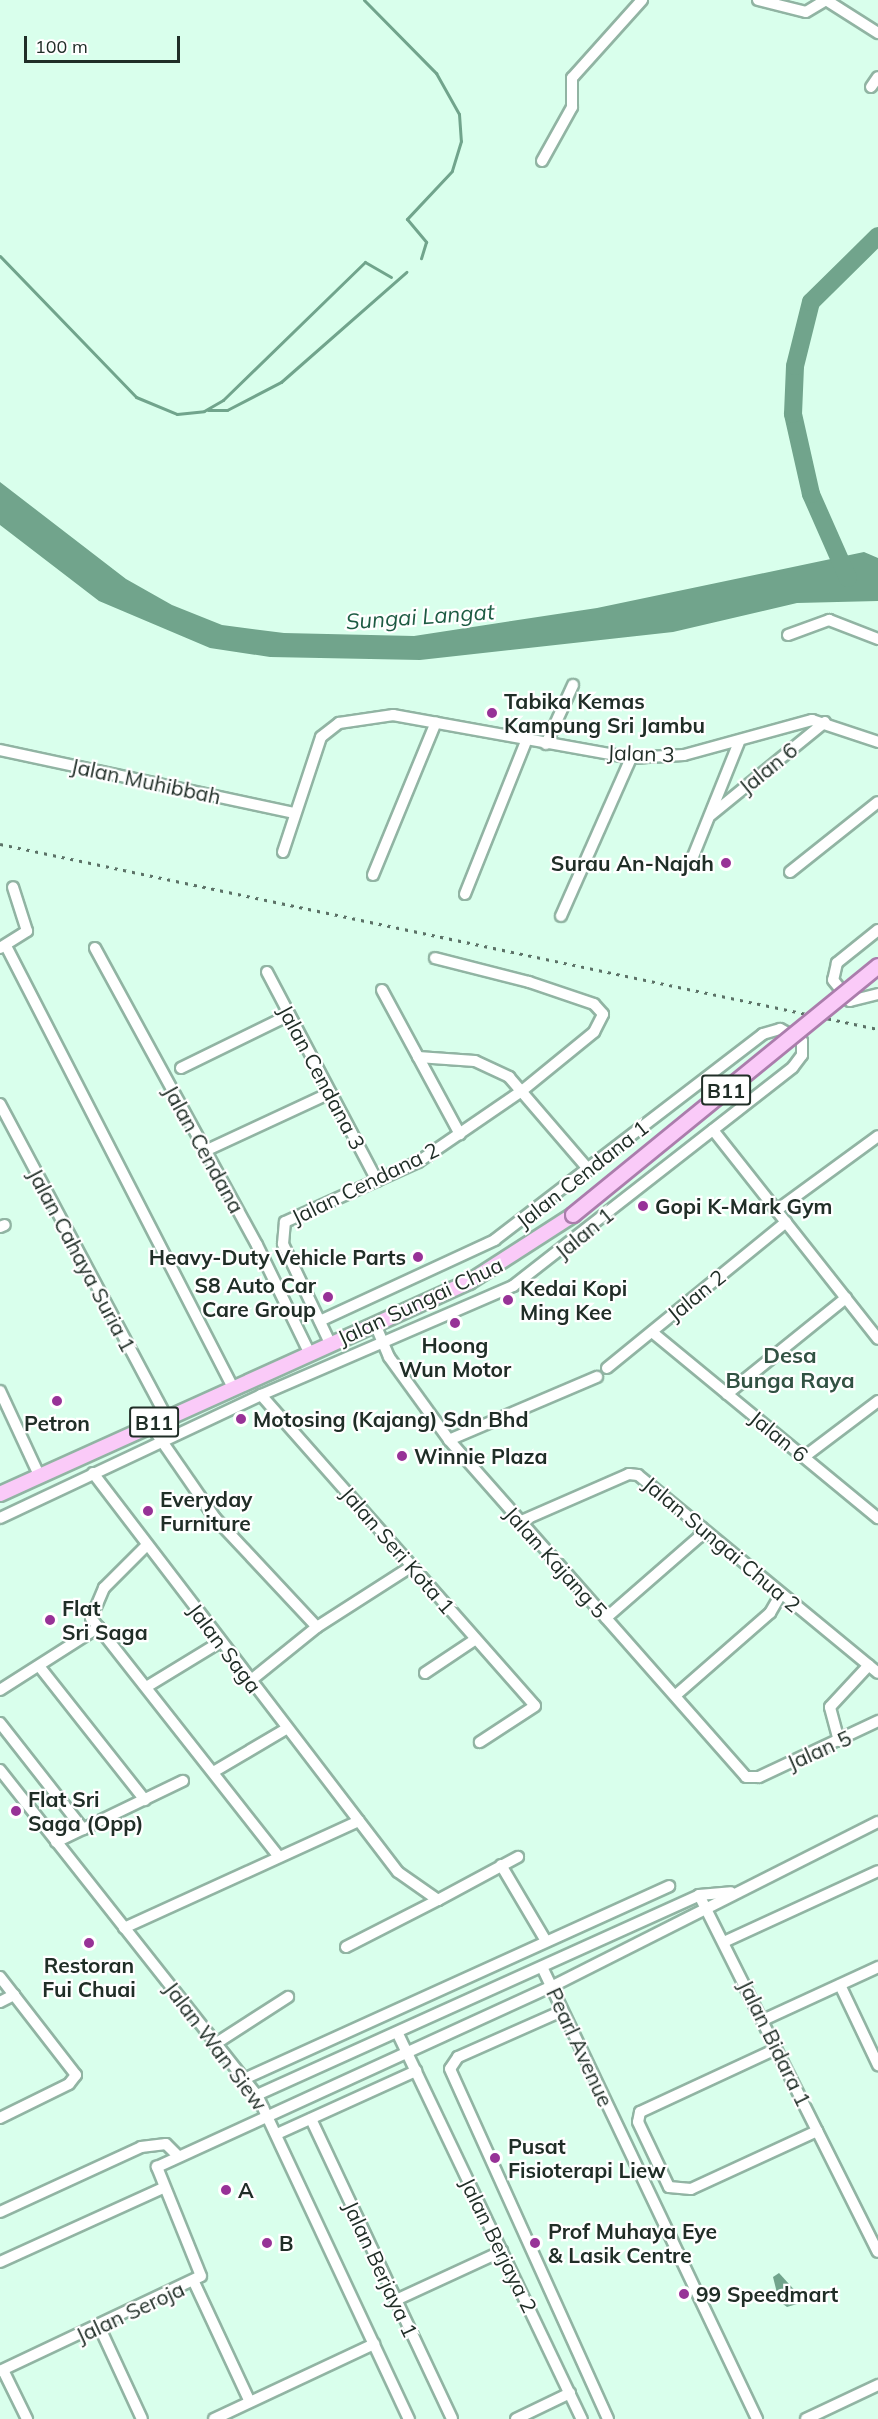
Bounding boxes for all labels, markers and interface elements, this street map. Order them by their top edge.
scale bar [27,24,183,62]
text: 100 m [35,35,88,58]
water label: Sungai Langat [345,599,495,635]
place label: Tabika Kemas Kampung Sri Jambu [504,688,705,738]
marker: Tabika Kemas Kampung Sri Jambu [485,706,499,720]
street label: Jalan 6 [734,737,802,799]
street label: Jalan 3 [607,739,675,767]
street label: Jalan Muhibbah [69,753,223,809]
place label: Surau An-Najah [551,850,714,876]
marker: Surau An-Najah [719,856,733,870]
street label: Jalan Cendana 3 [273,1000,371,1154]
road number: B11 [700,1073,752,1107]
street label: Jalan Cendana [158,1081,250,1217]
street label: Jalan Cendana 1 [511,1115,653,1233]
street label: Jalan Cendana 2 [287,1137,443,1229]
street label: Jalan Cahaya Suria 1 [23,1164,141,1356]
place label: Gopi K-Mark Gym [655,1193,832,1219]
marker: Gopi K-Mark Gym [636,1199,650,1213]
street label: Jalan 1 [550,1202,618,1264]
place label: Heavy-Duty Vehicle Parts [149,1244,406,1270]
marker: Heavy-Duty Vehicle Parts [411,1250,425,1264]
street label: Jalan Sungai Chua [333,1252,507,1350]
street label: Jalan 2 [662,1264,730,1326]
place label: S8 Auto Car Care Group [195,1272,316,1322]
place label: Kedai Kopi Ming Kee [520,1275,627,1325]
marker: S8 Auto Car Care Group [321,1290,335,1304]
marker: Kedai Kopi Ming Kee [501,1293,515,1307]
marker: Hoong Wun Motor [448,1316,462,1330]
place label: Hoong Wun Motor [399,1332,511,1382]
district label: Desa Bunga Raya [725,1342,855,1394]
marker: Petron [50,1394,64,1408]
road number: B11 [128,1405,180,1439]
street label: Jalan 6 [745,1405,813,1467]
place label: Motosing (Kajang) Sdn Bhd [253,1406,528,1432]
place label: Petron [24,1410,90,1436]
marker: Motosing (Kajang) Sdn Bhd [234,1412,248,1426]
place label: Winnie Plaza [414,1443,548,1469]
marker: Winnie Plaza [395,1449,409,1463]
street label: Jalan Sungai Chua 2 [638,1471,806,1617]
street label: Jalan Seri Kota 1 [336,1481,460,1619]
place label: Everyday Furniture [160,1486,252,1536]
street label: Jalan Kajang 5 [499,1501,613,1623]
marker: Everyday Furniture [141,1504,155,1518]
place label: Flat Sri Saga [62,1595,148,1645]
street label: Jalan Saga [183,1598,267,1698]
marker: Flat Sri Saga [43,1613,57,1627]
street label: Jalan 5 [783,1725,855,1775]
place label: Flat Sri Saga (Opp) [28,1786,144,1836]
marker: Flat Sri Saga (Opp) [9,1804,23,1818]
marker: Restoran Fui Chuai [82,1936,96,1950]
place label: Restoran Fui Chuai [42,1952,136,2002]
street label: Jalan Bidara 1 [734,1976,816,2110]
street label: Jalan Wan Siew [159,1977,273,2115]
street label: Pearl Avenue [541,1983,619,2111]
place label: Pusat Fisioterapi Liew [508,2133,666,2183]
marker: Pusat Fisioterapi Liew [486,2149,504,2167]
street label: Jalan Berjaya 2 [455,2173,543,2317]
place label: A [238,2177,254,2203]
marker: A [219,2183,233,2197]
street label: Jalan Berjaya 1 [338,2197,424,2341]
place label: Prof Muhaya Eye & Lasik Centre [548,2218,717,2268]
place label: B [279,2230,293,2256]
marker: Prof Muhaya Eye & Lasik Centre [526,2234,544,2252]
marker: B [260,2236,274,2250]
street label: Jalan Seroja [72,2276,188,2348]
place label: 99 Speedmart [696,2281,838,2307]
marker: 99 Speedmart [677,2287,691,2301]

